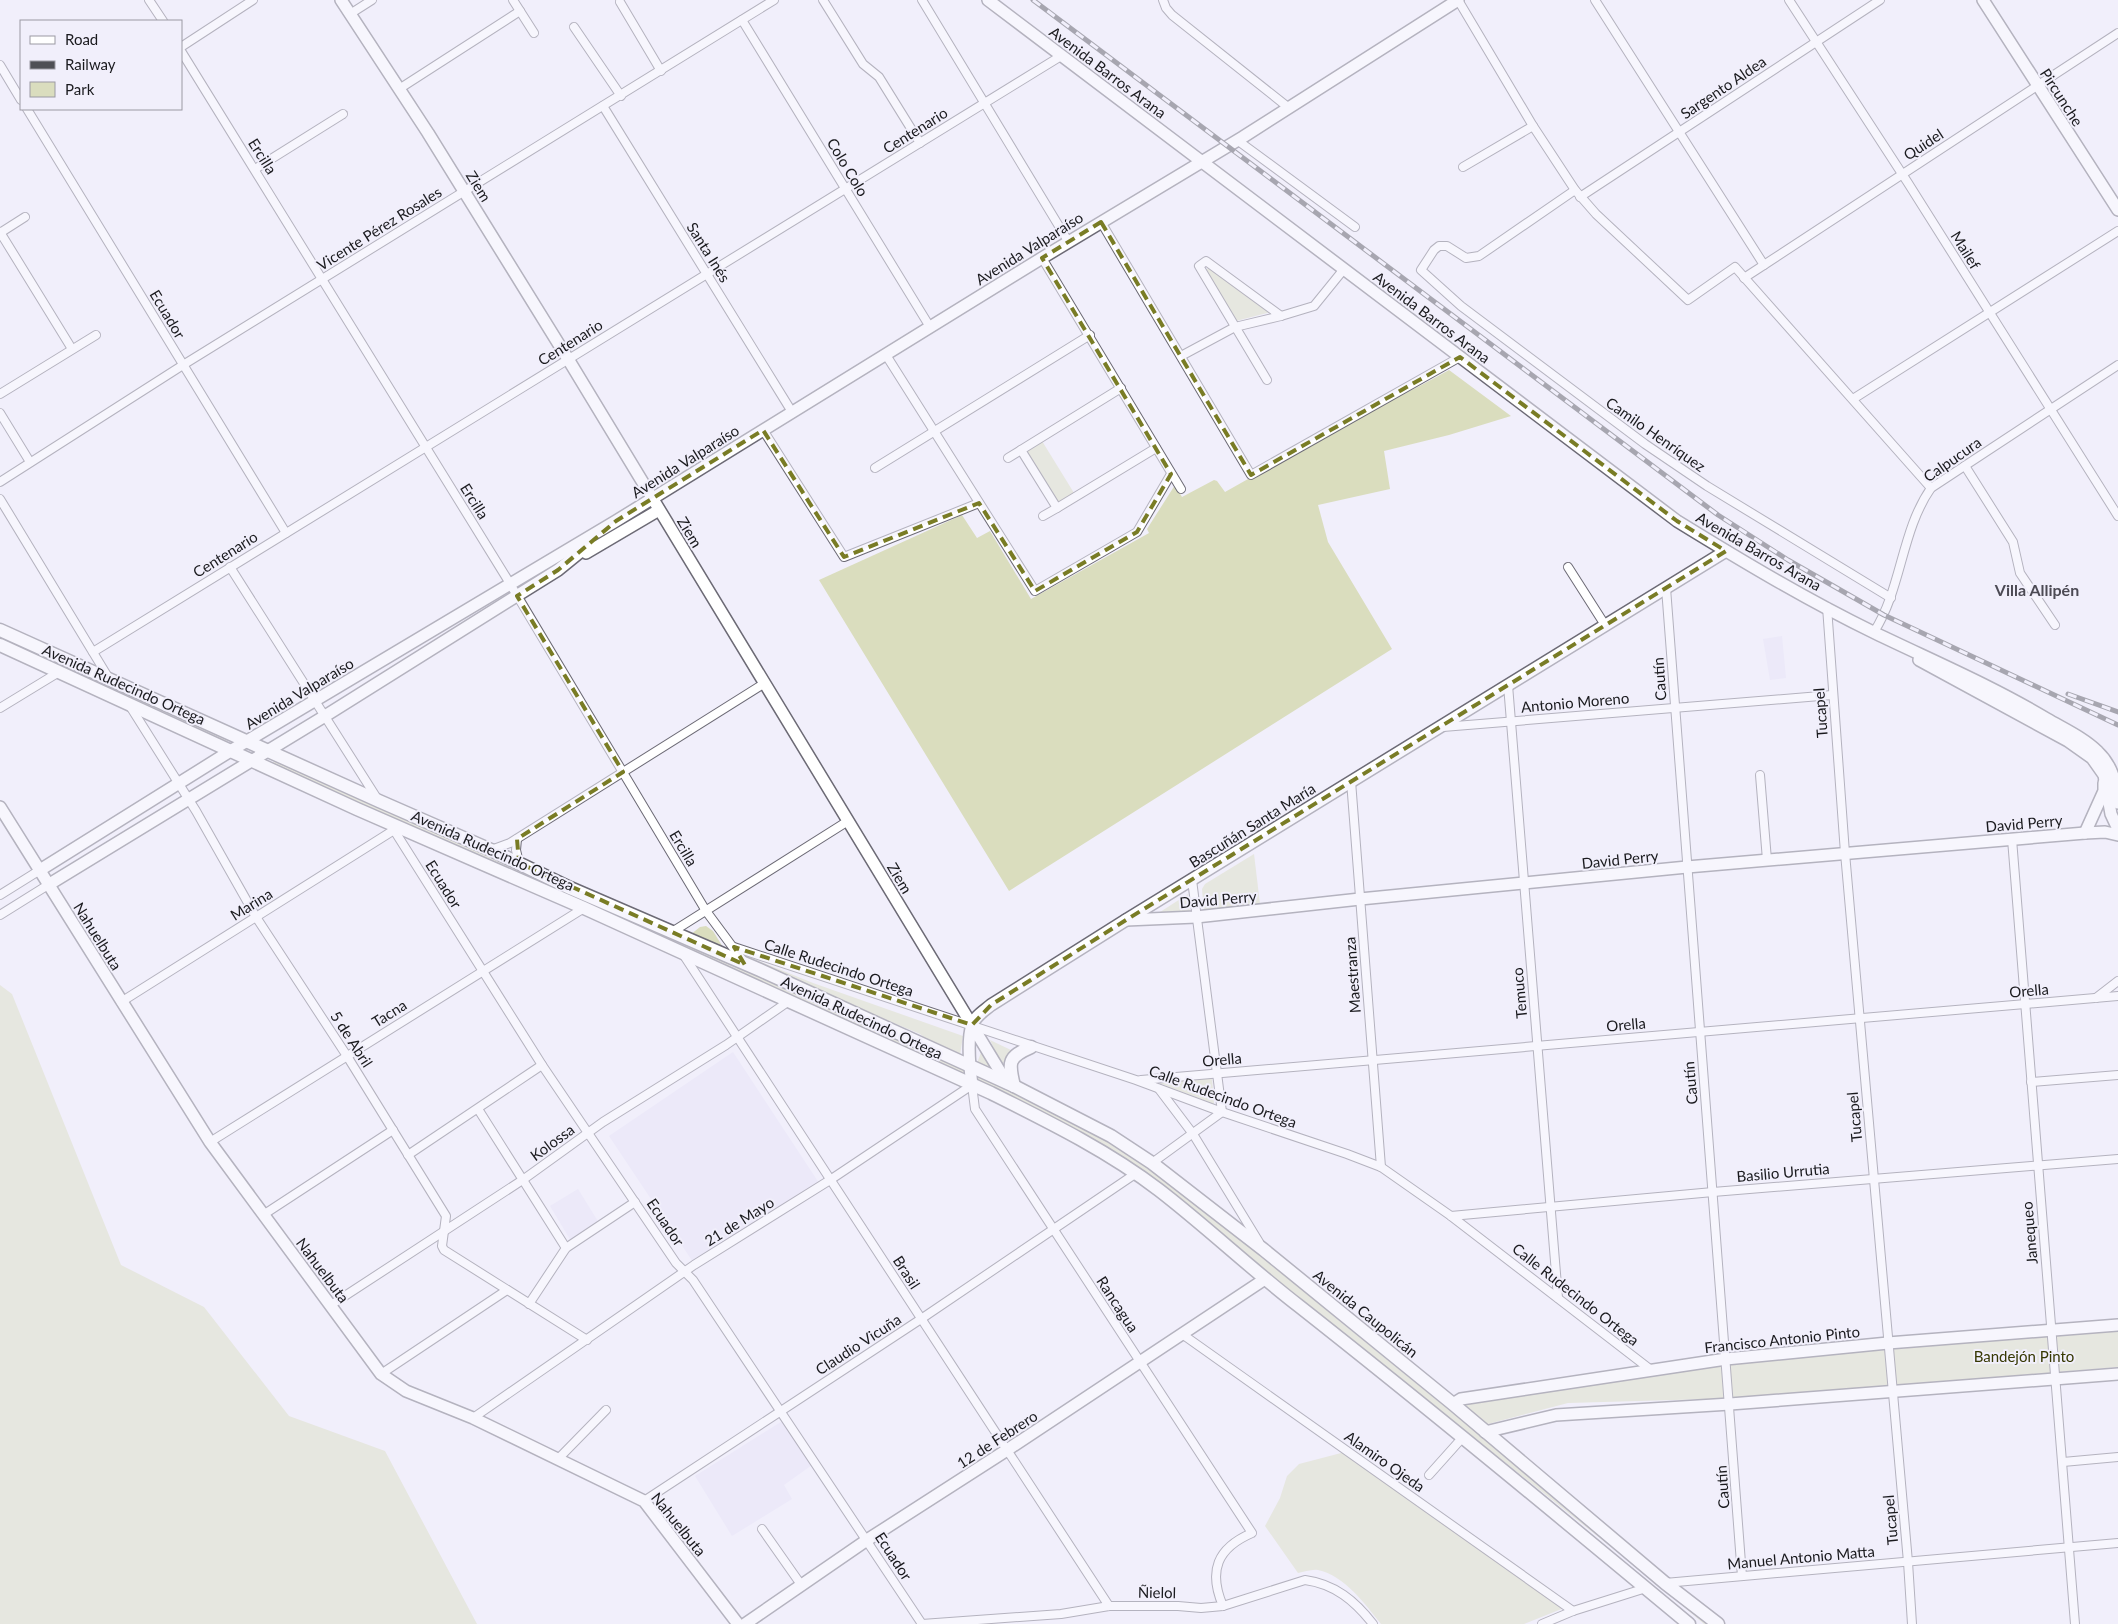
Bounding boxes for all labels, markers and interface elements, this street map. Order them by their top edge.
legend [20,20,182,110]
street label: Avenida Barros Arana [1046,22,1170,122]
text: Road [65,30,98,48]
street label: Sargento Aldea [1677,52,1769,122]
text: Railway [65,55,116,73]
street label: Pircunche [2037,65,2087,129]
text: Park [65,80,95,98]
street label: Centenario [879,103,951,157]
street label: Quidel [1900,125,1946,163]
street label: Ercilla [245,135,281,177]
street label: Colo Colo [824,135,872,199]
street label: Ziem [463,167,495,205]
street label: Vicente Pérez Rosales [313,182,445,274]
street label: Avenida Valparaíso [972,208,1086,288]
street label: Santa Inés [684,219,734,285]
street label: Mailef [1947,228,1985,273]
street label: Avenida Barros Arana [1370,267,1494,367]
street label: Ecuador [146,286,190,342]
street label: Centenario [534,315,606,369]
street label: Camilo Henríquez [1603,393,1709,475]
street label: Avenida Valparaíso [628,421,742,501]
street label: Calpucura [1920,433,1984,485]
street label: Ercilla [457,480,493,522]
street label: Avenida Barros Arana [1693,508,1825,594]
street label: Ziem [674,513,706,551]
street label: Centenario [189,527,261,581]
district label: Villa Allipén [1994,580,2079,599]
street label: Avenida Rudecindo Ortega [40,640,208,728]
street label: Avenida Valparaíso [241,653,357,733]
street label: Cautín [1649,657,1669,701]
street label: Tucapel [1809,687,1831,739]
street label: Antonio Moreno [1520,688,1630,716]
street label: Bascuñán Santa María [1186,779,1318,871]
street label: Avenida Rudecindo Ortega [409,806,577,894]
street label: David Perry [1985,811,2064,835]
street label: Ercilla [666,827,702,869]
street label: David Perry [1581,846,1660,872]
street label: Ecuador [422,856,466,912]
street label: Ziem [884,859,916,897]
street label: Marina [227,884,275,924]
street label: David Perry [1179,887,1258,911]
street label: Nahuelbuta [70,899,126,973]
street label: Calle Rudecindo Ortega [762,934,916,1000]
street label: Maestranza [1340,936,1364,1014]
street label: Temuco [1508,967,1530,1019]
street label: Avenida Rudecindo Ortega [778,972,946,1062]
street label: Orella [2009,979,2049,1001]
street label: Tacna [368,995,410,1031]
street label: 5 de Abril [327,1008,377,1070]
street label: Orella [1606,1013,1646,1035]
street label: Orella [1202,1048,1242,1070]
street label: Calle Rudecindo Ortega [1147,1061,1299,1131]
street label: Cautín [1679,1061,1701,1105]
street label: Tucapel [1843,1091,1865,1143]
street label: Kolossa [526,1120,578,1164]
street label: Basilio Urrutia [1736,1159,1830,1185]
street label: 21 de Mayo [701,1193,777,1249]
street label: Ecuador [644,1195,689,1250]
street label: Janequeo [2017,1201,2041,1265]
street label: Nahuelbuta [293,1234,353,1306]
street label: Calle Rudecindo Ortega [1509,1239,1643,1349]
street label: Brasil [890,1252,924,1292]
street label: Avenida Caupolicán [1310,1265,1422,1361]
street label: Rancagua [1093,1273,1143,1335]
street label: Claudio Vicuña [812,1310,904,1378]
street label: Francisco Antonio Pinto [1703,1322,1861,1356]
park label: Bandejón Pinto [1974,1347,2074,1365]
street label: 12 de Febrero [953,1406,1041,1472]
street label: Alamiro Ojeda [1341,1427,1429,1495]
street label: Cautín [1712,1465,1732,1509]
street label: Nahuelbuta [648,1489,710,1559]
street label: Tucapel [1879,1494,1901,1546]
street label: Ecuador [872,1529,916,1584]
street label: Manuel Antonio Matta [1726,1542,1876,1572]
street label: Ñielol [1138,1583,1176,1601]

